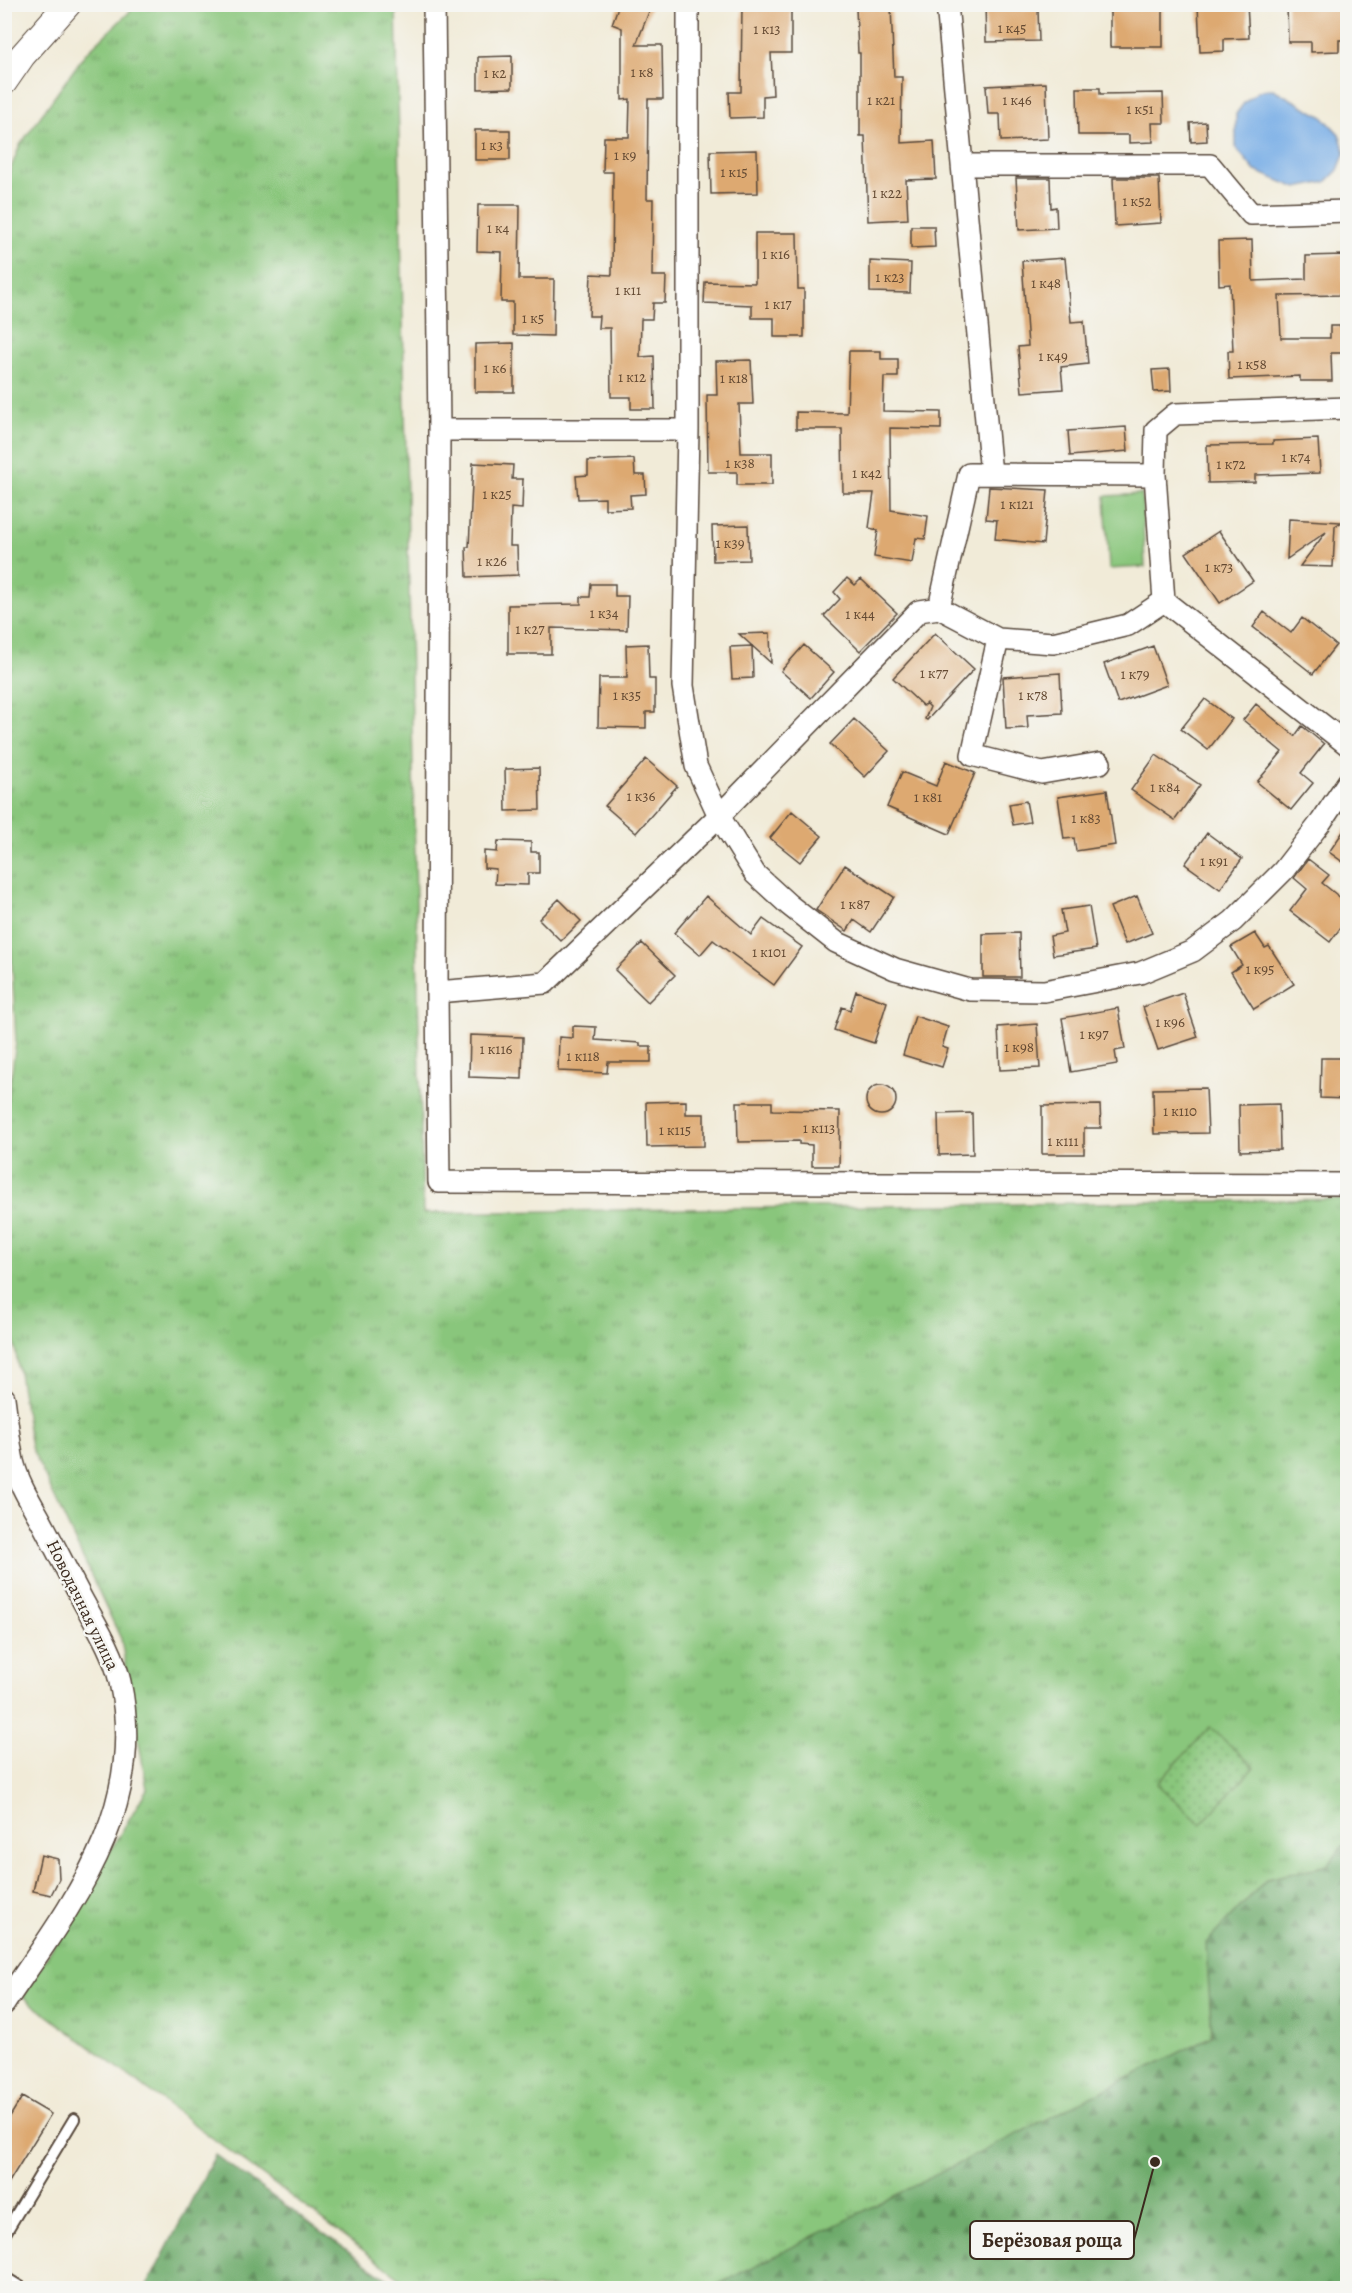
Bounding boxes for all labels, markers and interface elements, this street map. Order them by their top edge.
house number: 1 к45 [997,18,1027,38]
house number: 1 к13 [753,19,781,39]
house number: 1 к8 [630,62,654,82]
house number: 1 к2 [483,63,507,83]
house number: 1 к21 [867,90,895,110]
house number: 1 к46 [1002,90,1032,110]
house number: 1 к51 [1126,99,1154,119]
house number: 1 к3 [481,135,503,155]
house number: 1 к9 [614,145,637,165]
house number: 1 к15 [720,162,748,182]
house number: 1 к22 [872,183,902,203]
house number: 1 к52 [1122,191,1152,211]
house number: 1 к4 [487,218,510,238]
house number: 1 к16 [762,244,790,264]
house number: 1 к23 [875,267,905,287]
house number: 1 к48 [1031,273,1061,293]
house number: 1 к11 [615,280,641,300]
house number: 1 к17 [764,294,792,314]
house number: 1 к5 [522,308,544,328]
house number: 1 к49 [1038,346,1068,366]
house number: 1 к58 [1237,354,1267,374]
house number: 1 к6 [484,358,506,378]
house number: 1 к12 [618,367,646,387]
house number: 1 к18 [720,368,748,388]
house number: 1 к74 [1282,447,1311,467]
house number: 1 к38 [725,453,755,473]
house number: 1 к72 [1216,454,1246,474]
house number: 1 к42 [852,463,882,483]
house number: 1 к25 [482,484,512,504]
house number: 1 к121 [1000,494,1034,514]
house number: 1 к39 [716,533,745,553]
house number: 1 к26 [477,551,507,571]
house number: 1 к73 [1205,557,1233,577]
house number: 1 к34 [590,603,619,623]
house number: 1 к44 [845,604,875,624]
house number: 1 к27 [515,619,545,639]
house number: 1 к77 [920,663,949,683]
house number: 1 к79 [1120,664,1150,684]
house number: 1 к35 [613,685,641,705]
house number: 1 к78 [1018,685,1048,705]
house number: 1 к84 [1150,777,1180,797]
house number: 1 к36 [626,786,656,806]
house number: 1 к81 [914,787,942,807]
house number: 1 к83 [1071,808,1101,828]
house number: 1 к91 [1200,851,1228,871]
house number: 1 к87 [840,894,870,914]
house number: 1 к101 [752,942,786,962]
house number: 1 к95 [1245,959,1275,979]
house number: 1 к96 [1155,1012,1185,1032]
house number: 1 к97 [1079,1024,1109,1044]
house number: 1 к98 [1004,1037,1034,1057]
house number: 1 к116 [479,1039,513,1059]
house number: 1 к118 [566,1046,600,1066]
house number: 1 к110 [1163,1101,1197,1121]
house number: 1 к113 [803,1118,835,1138]
house number: 1 к115 [659,1120,691,1140]
house number: 1 к111 [1047,1131,1079,1151]
street label: Новодачная улица [41,1536,125,1675]
callout: Берёзовая роща [970,2221,1134,2259]
text: Берёзовая роща [982,2227,1123,2254]

